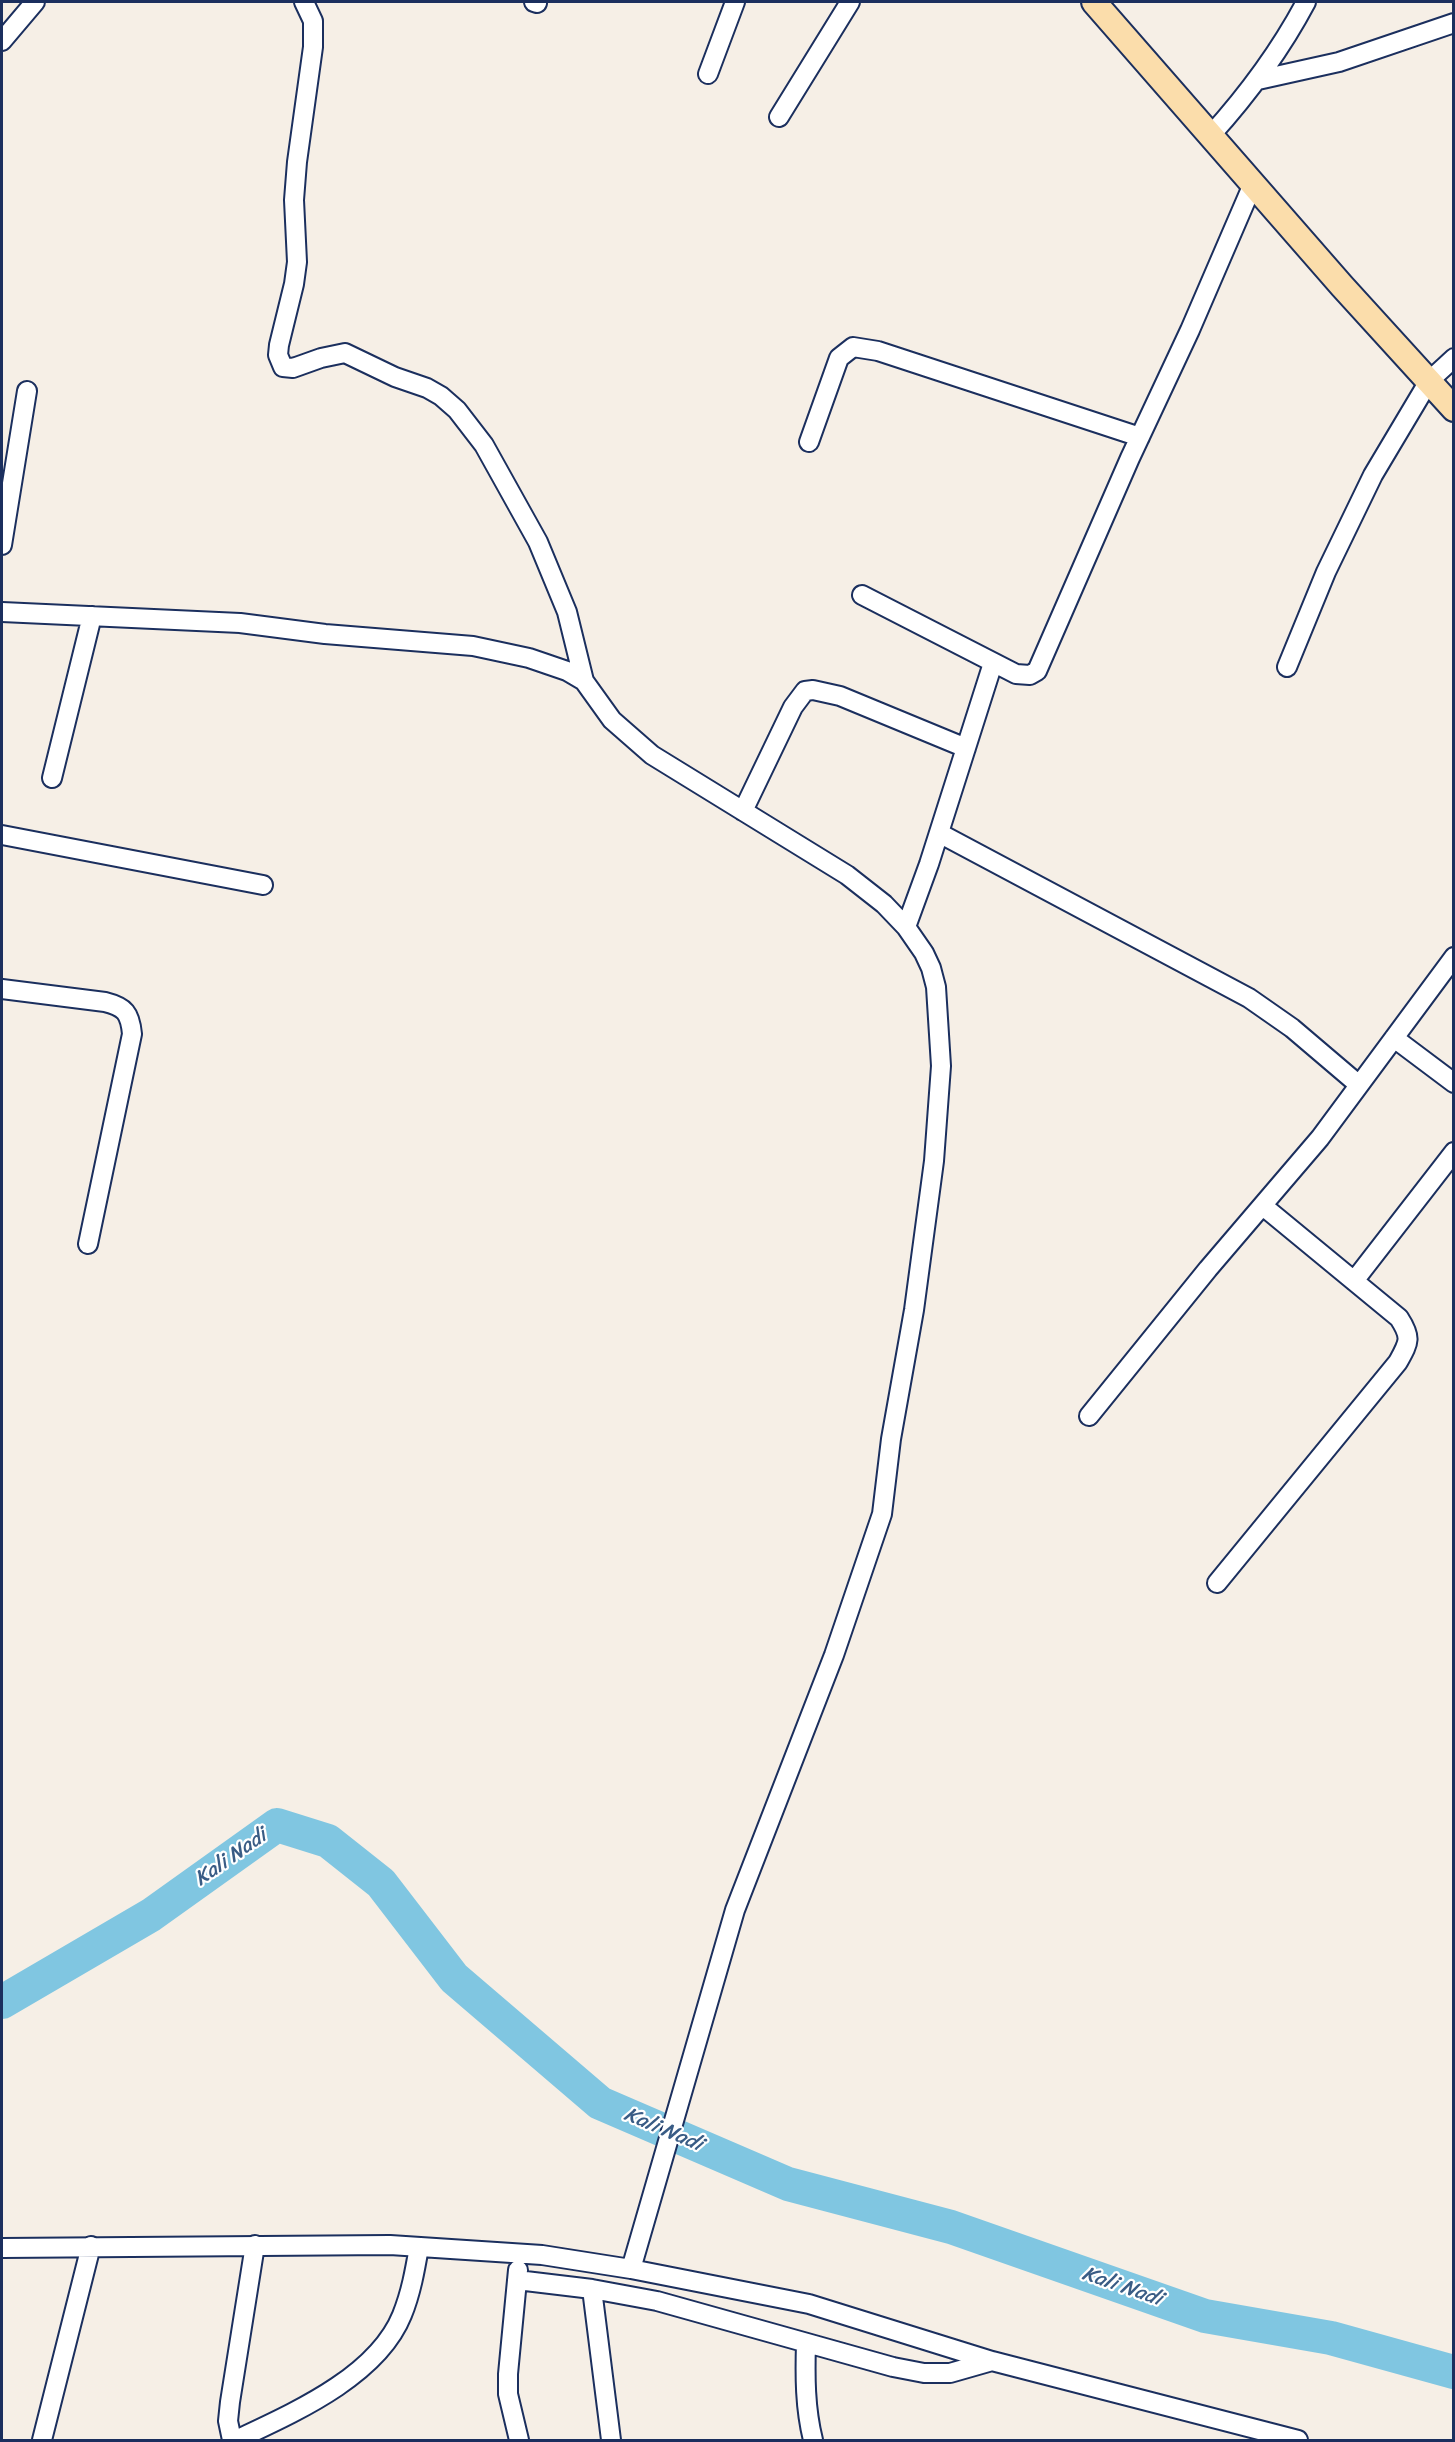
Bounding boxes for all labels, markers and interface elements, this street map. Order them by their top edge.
water label: Kali Nadi [190,1824,272,1892]
water label: Kali Nadi [620,2102,706,2158]
water label: Kali Nadi [1079,2262,1165,2312]

